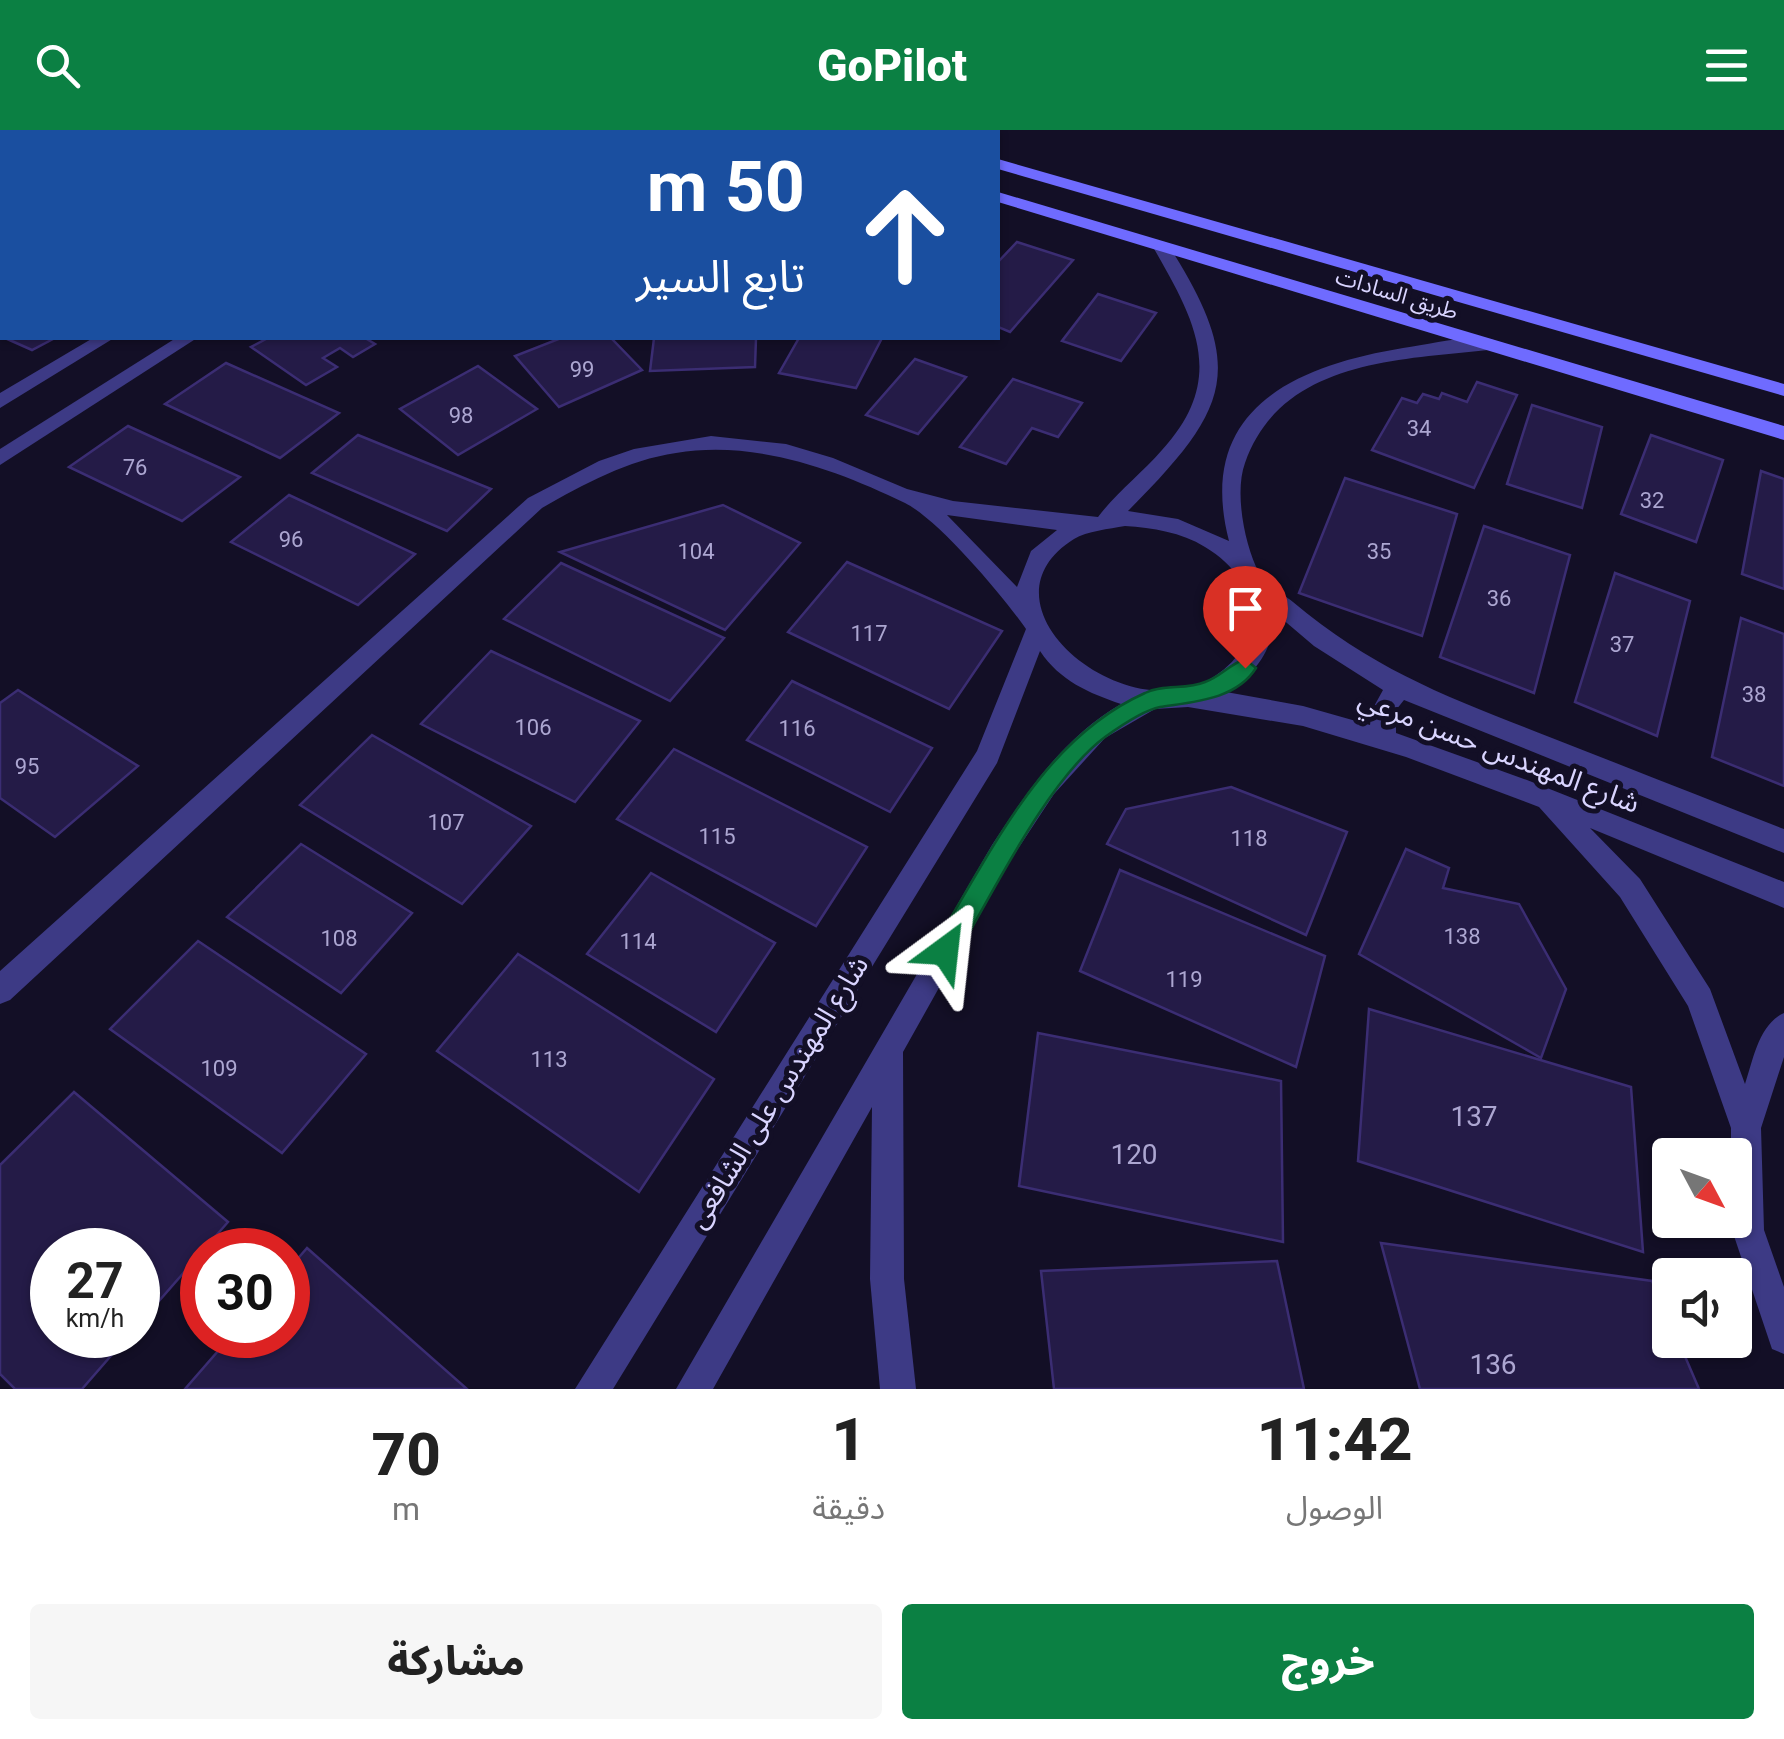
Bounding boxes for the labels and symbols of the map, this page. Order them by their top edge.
street label: طريق السادات [1333,264,1461,325]
house number: 99 [570,357,594,382]
house number: 98 [449,403,473,428]
house number: 34 [1407,416,1431,441]
house number: 76 [123,455,147,480]
house number: 32 [1640,488,1664,513]
house number: 96 [279,527,303,552]
house number: 104 [677,539,715,564]
house number: 35 [1367,539,1391,564]
pin [1203,566,1288,669]
house number: 36 [1487,586,1511,611]
house number: 117 [850,621,888,646]
house number: 37 [1610,632,1634,657]
street label: شارع المهندس حسن مرعي [1352,682,1644,824]
house number: 38 [1742,682,1766,707]
house number: 106 [514,715,552,740]
house number: 116 [778,716,816,741]
house number: 95 [15,754,39,779]
house number: 107 [427,810,465,835]
house number: 115 [698,824,736,849]
house number: 118 [1230,826,1268,851]
position arrow [893,899,997,1003]
house number: 138 [1443,924,1481,949]
house number: 108 [320,926,358,951]
house number: 114 [619,929,657,954]
street label: شارع المهندس على الشافعى [681,950,879,1236]
house number: 119 [1165,967,1203,992]
house number: 113 [530,1047,568,1072]
house number: 109 [200,1056,238,1081]
house number: 137 [1450,1100,1498,1133]
house number: 120 [1110,1138,1158,1171]
north arrow [1652,1138,1752,1238]
speed limit sign: 30 [180,1228,310,1358]
house number: 136 [1469,1348,1517,1381]

